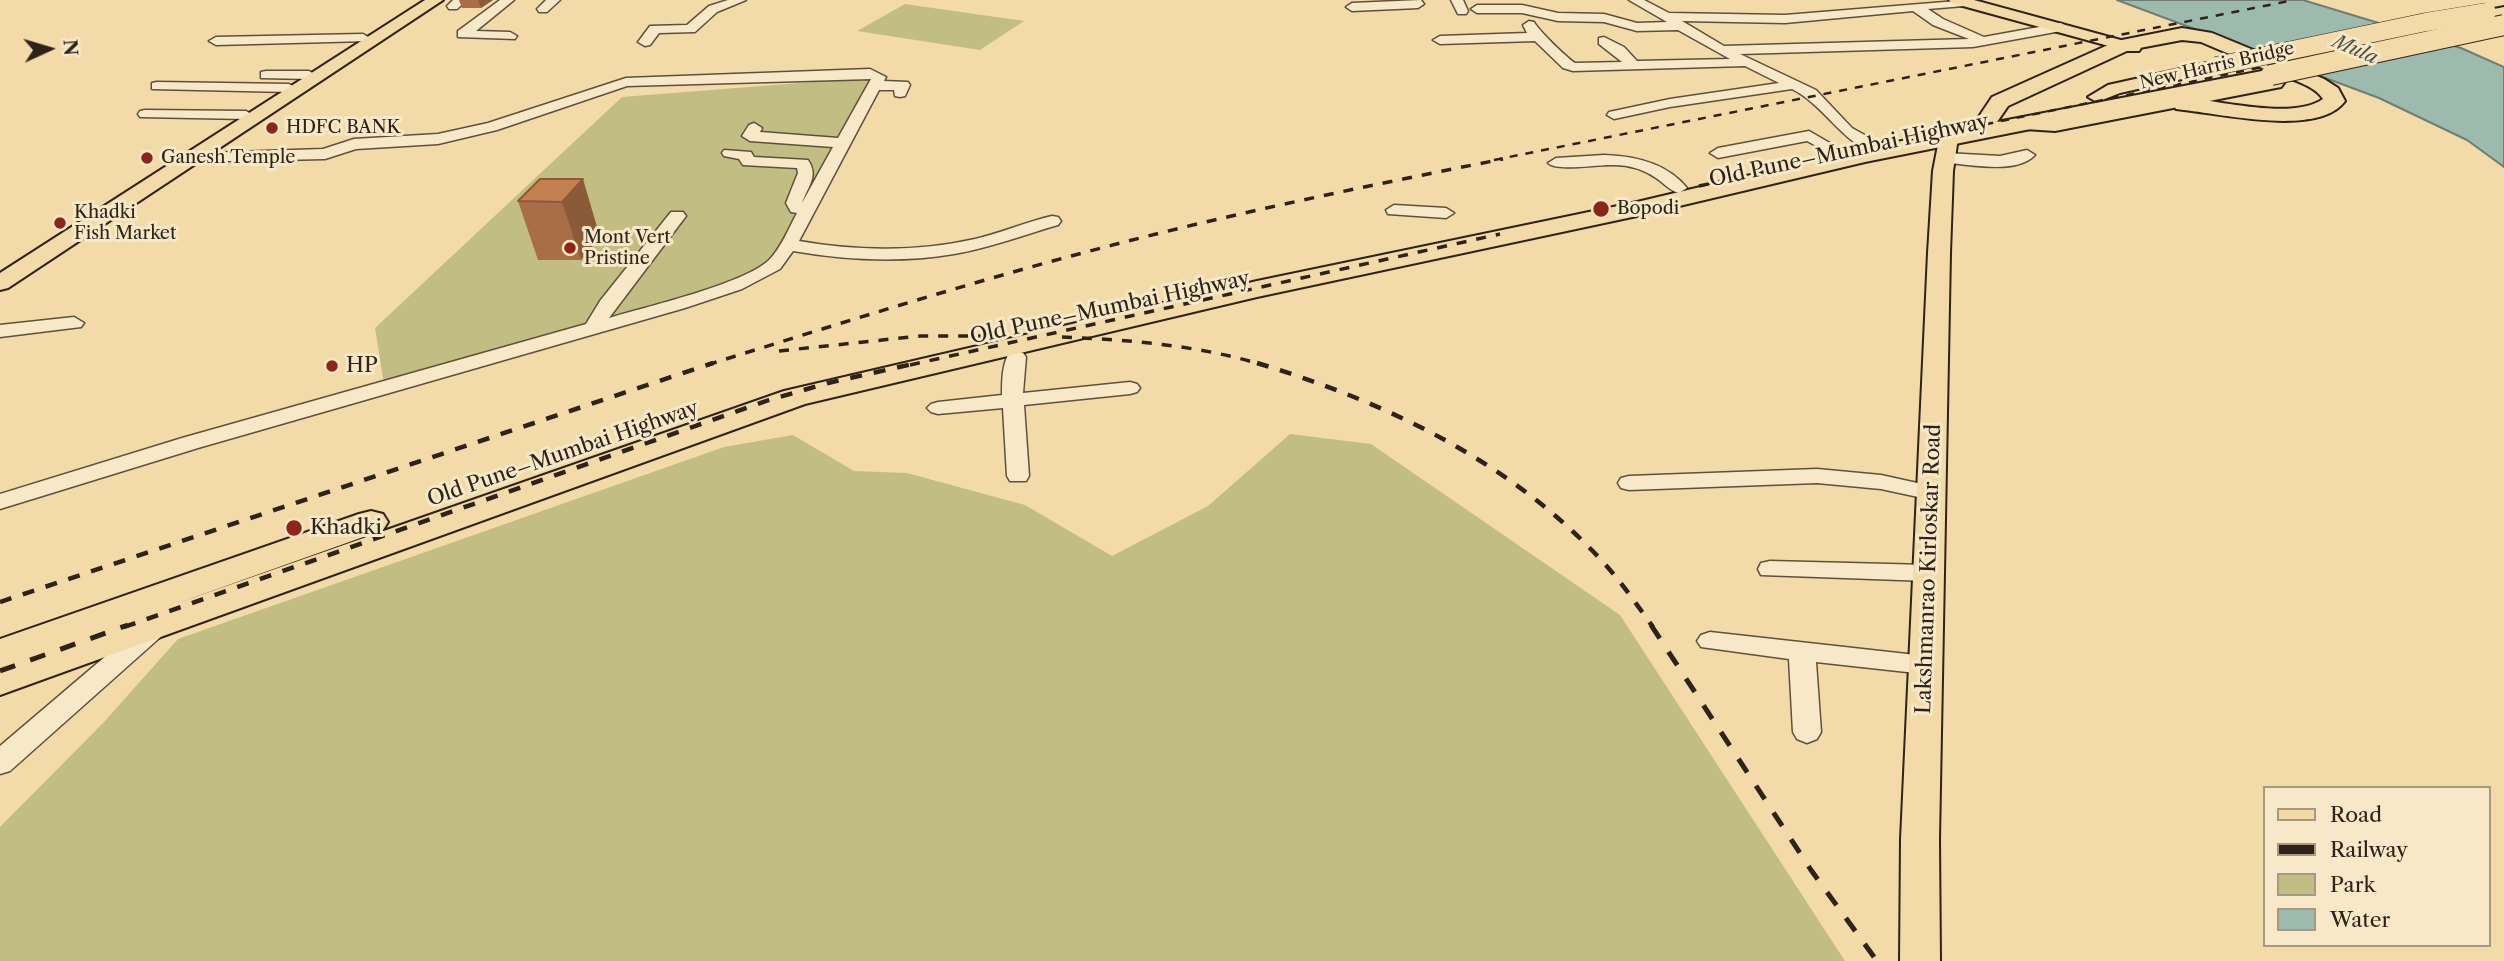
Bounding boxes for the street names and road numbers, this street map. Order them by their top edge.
street label: New Harris Bridge [2138,38,2296,94]
street label: Old Pune–Mumbai Highway [1707,109,1991,193]
street label: Old Pune–Mumbai Highway [968,266,1252,350]
street label: Old Pune–Mumbai Highway [424,396,702,512]
street label: Lakshmanrao Kirloskar Road [1911,423,1947,715]

